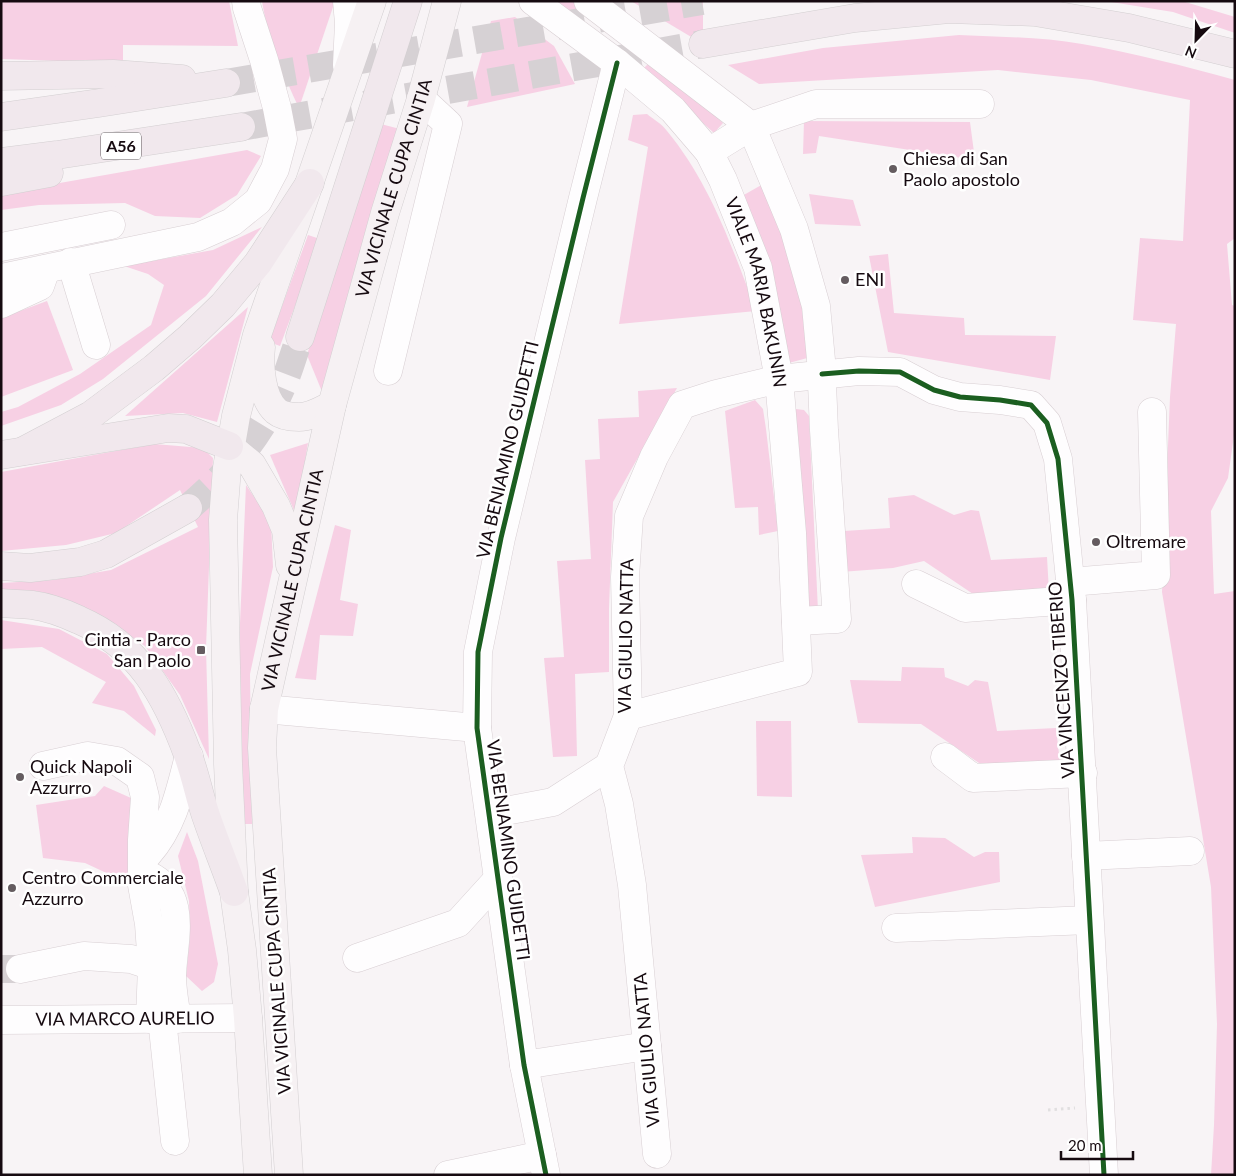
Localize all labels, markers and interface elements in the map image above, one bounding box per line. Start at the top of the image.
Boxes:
north arrow [1171,15,1221,65]
text: N [1182,42,1199,62]
street label: VIA VICINALE CUPA CINTIA [350,75,436,300]
road number: A56 [101,132,141,160]
place label: Chiesa di San Paolo apostolo [903,147,1020,190]
marker: Chiesa di San Paolo apostolo [887,163,899,175]
street label: VIALE MARIA BAKUNIN [721,194,792,388]
place label: ENI [855,268,884,290]
marker: ENI [839,274,851,286]
street label: VIA BENIAMINO GUIDETTI [471,339,543,561]
street label: VIA VICINALE CUPA CINTIA [256,466,328,693]
place label: Oltremare [1106,530,1186,552]
marker: Oltremare [1090,536,1102,548]
street label: VIA GIULIO NATTA [613,557,637,714]
street label: VIA VINCENZO TIBERIO [1043,581,1079,779]
place label: Cintia - Parco San Paolo [85,628,191,671]
marker: Cintia - Parco San Paolo [195,644,207,656]
street label: VIA BENIAMINO GUIDETTI [483,738,535,962]
place label: Quick Napoli Azzurro [30,755,132,798]
marker: Quick Napoli Azzurro [14,771,26,783]
place label: Centro Commerciale Azzurro [22,866,184,909]
street label: VIA VICINALE CUPA CINTIA [257,866,295,1095]
marker: Centro Commerciale Azzurro [6,882,18,894]
street label: VIA GIULIO NATTA [628,971,664,1128]
street label: VIA MARCO AURELIO [35,1006,215,1030]
scale bar [1061,1128,1134,1160]
text: 20 m [1068,1136,1102,1154]

